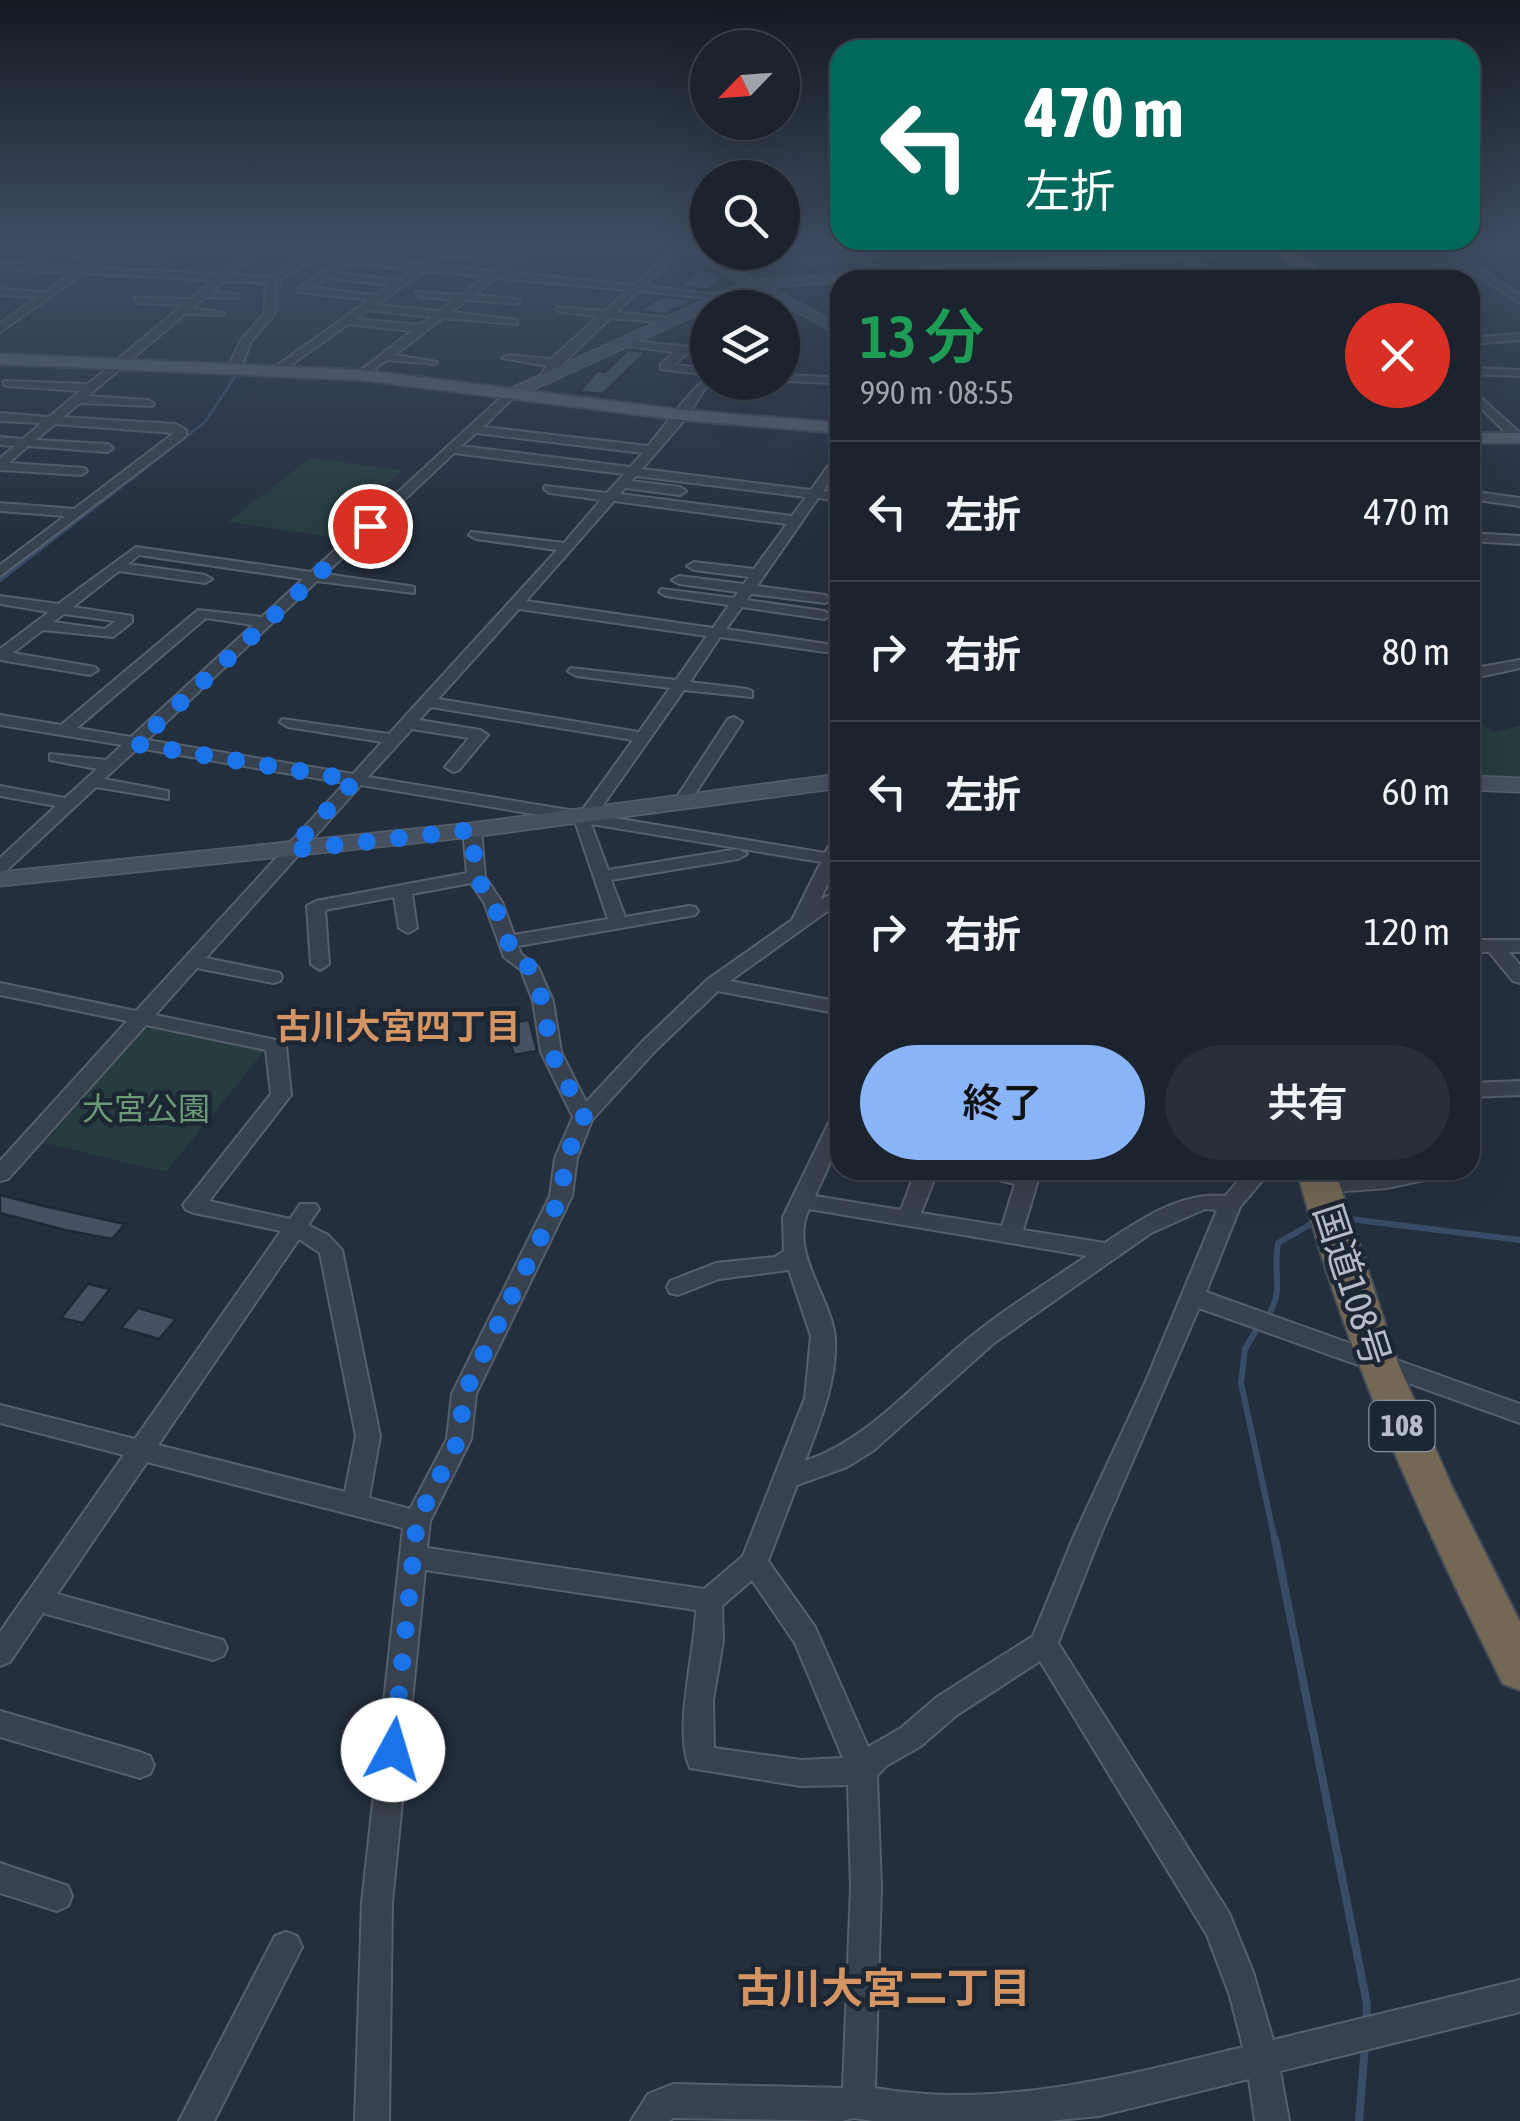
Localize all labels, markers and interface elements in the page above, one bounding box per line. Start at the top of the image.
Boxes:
north arrow [690,30,800,140]
map controls [690,30,800,400]
text: 470 m [1025,72,1184,152]
icon: left [860,80,990,210]
button: search [690,160,800,270]
text: 左折 [1025,165,1115,217]
button: layers [690,290,800,400]
text: 13 分 [860,302,985,371]
button: close [1345,303,1450,408]
text: 990 m · 08:55 [860,374,1014,411]
pin [328,484,413,569]
icon: left [860,484,915,539]
text: 470 m [1364,490,1450,533]
text: 左折 [945,493,1021,536]
icon: arrive [343,499,398,554]
icon: right [860,624,915,679]
text: 80 m [1382,630,1450,673]
text: 右折 [945,633,1021,676]
icon: left [860,764,915,819]
text: 60 m [1382,770,1450,813]
text: 左折 [945,773,1021,816]
icon: right [860,904,915,959]
text: 120 m [1364,910,1450,953]
text: 右折 [945,913,1021,956]
district label: 古川大宮四丁目 [275,1006,521,1046]
button: 終了 [860,1045,1145,1160]
button: 共有 [1165,1045,1450,1160]
park label: 大宮公園 [82,1090,210,1127]
street label: 国道108号 [1306,1199,1399,1371]
road number: 108 [1370,1401,1434,1451]
position arrow [341,1698,445,1802]
district label: 古川大宮二丁目 [737,1964,1031,2012]

